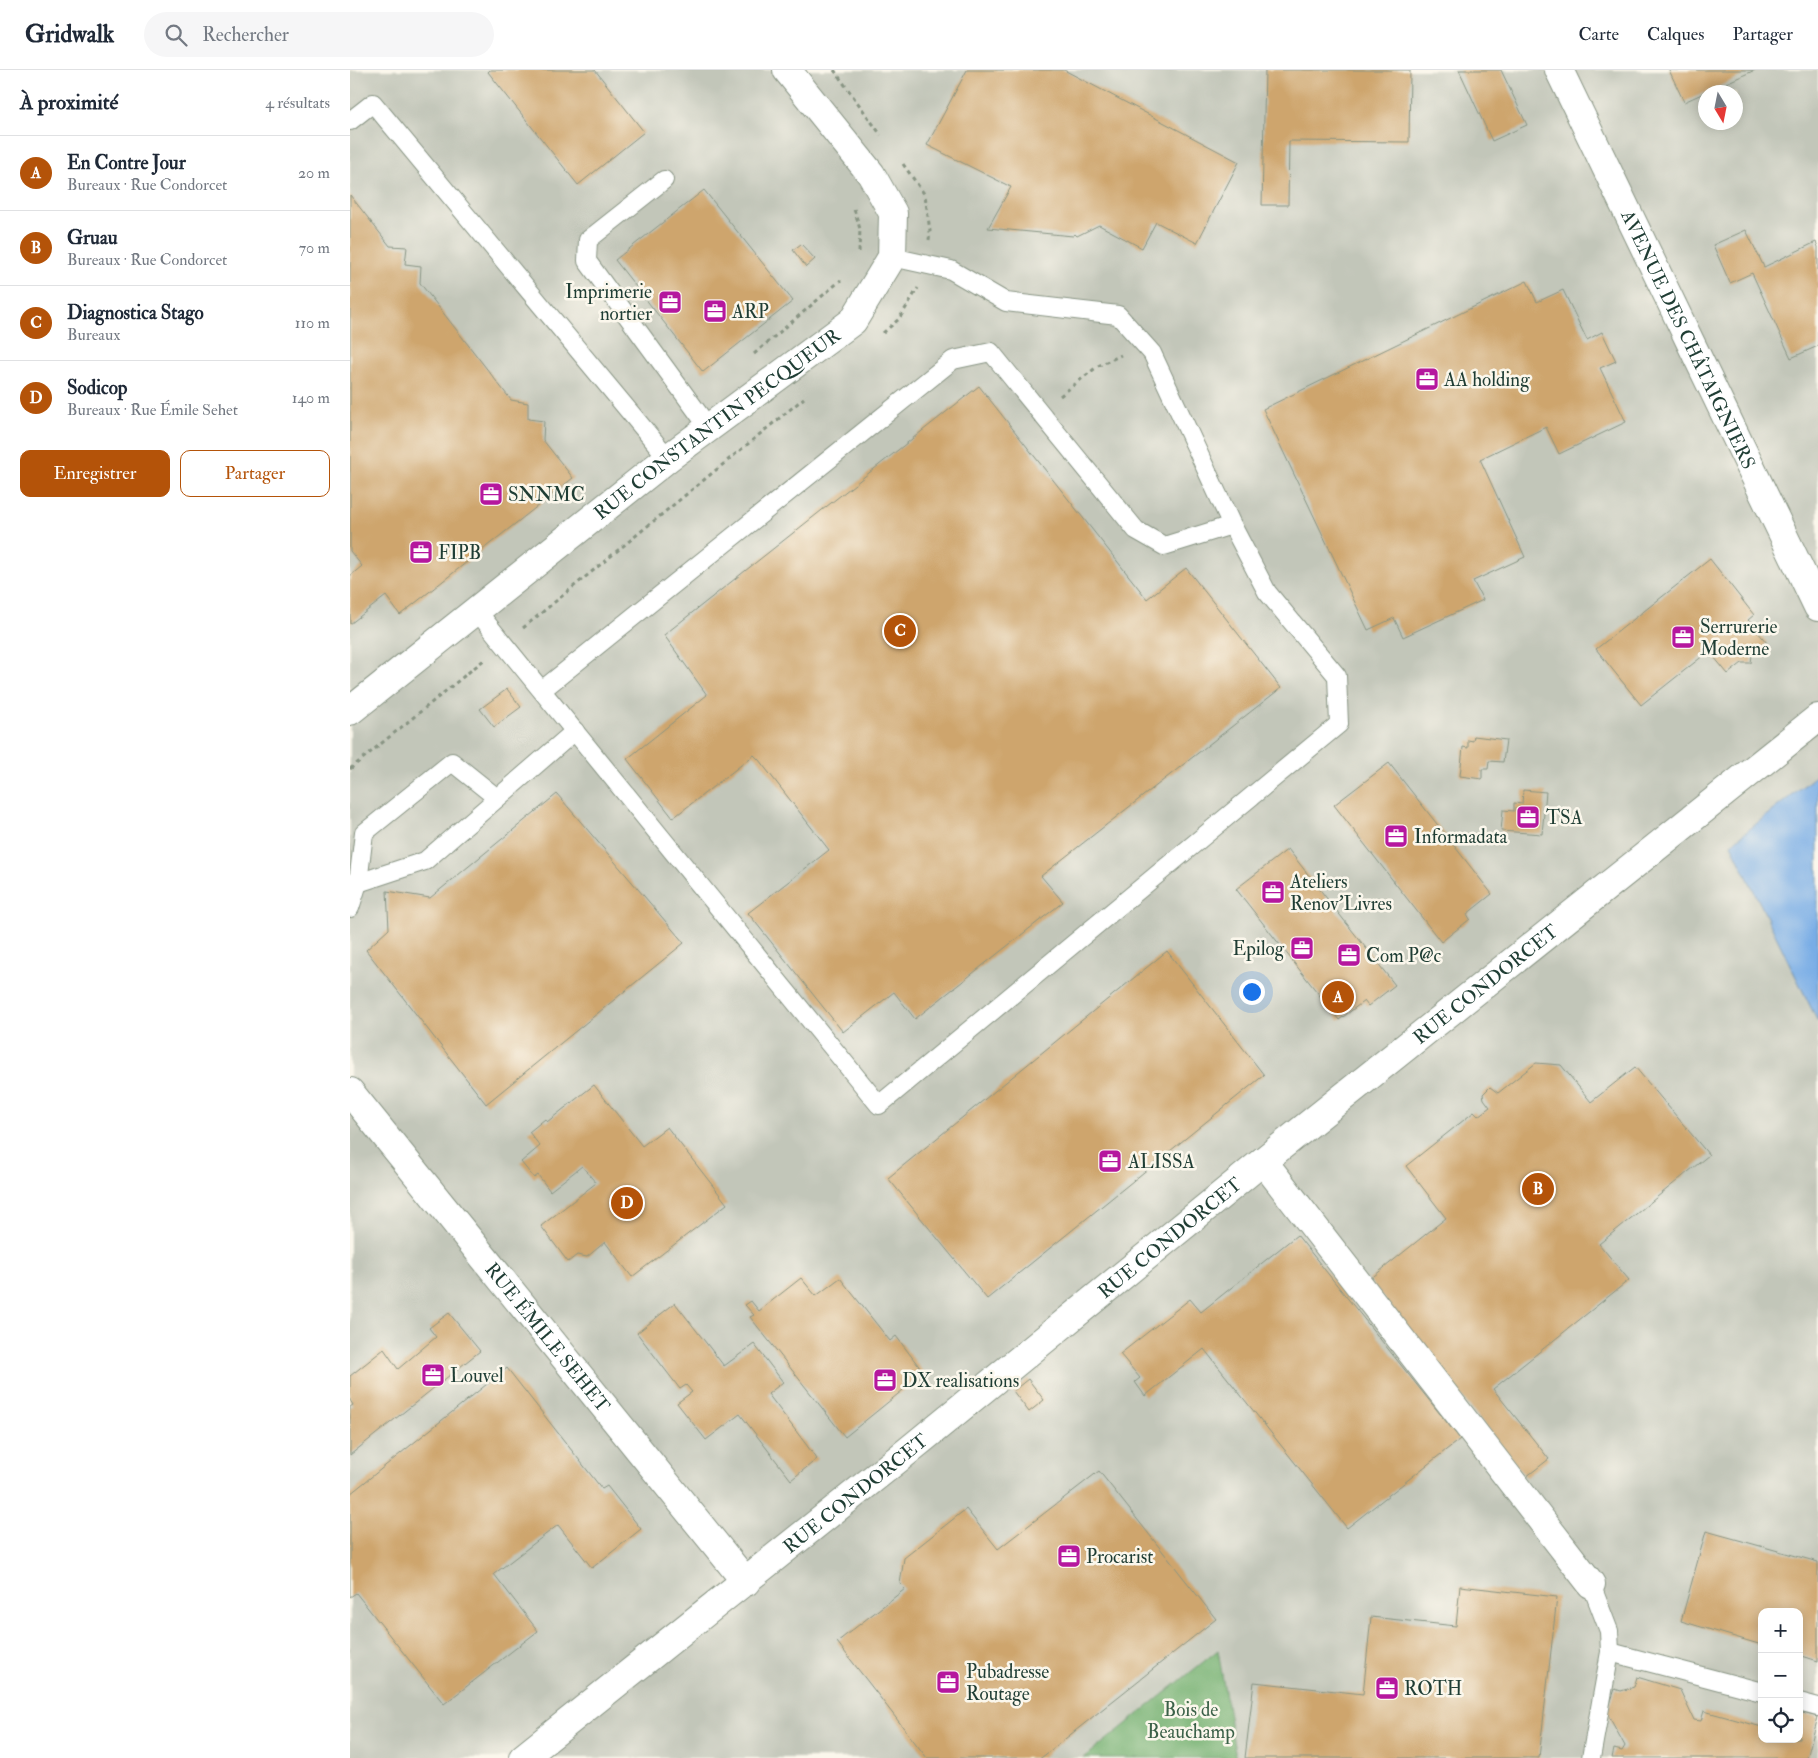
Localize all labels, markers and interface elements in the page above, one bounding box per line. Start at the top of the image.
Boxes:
search box [144,12,494,57]
text: Gridwalk [25,19,114,50]
icon: search [162,21,190,49]
text: Rechercher [202,23,289,47]
text: Carte [1578,23,1619,46]
text: Calques [1647,23,1704,46]
text: Partager [1732,23,1793,46]
north arrow [1698,85,1743,130]
text: À proximité [20,89,118,116]
text: 4 résultats [265,93,330,113]
text: En Contre Jour [67,151,186,175]
text: A [31,163,41,183]
text: 20 m [298,163,330,183]
text: Bureaux · Rue Condorcet [67,175,227,195]
street label: AVENUE DES CHÂTAIGNIERS [1615,205,1761,473]
text: Gruau [67,226,118,250]
text: B [31,238,41,258]
text: 70 m [299,238,330,258]
text: Bureaux · Rue Condorcet [67,250,227,270]
place label: Imprimerie nortier [565,280,652,326]
office icon: Imprimerie nortier [657,289,683,315]
office icon: ARP [702,298,728,324]
place label: ARP [731,300,769,324]
text: Diagnostica Stago [67,301,204,325]
text: C [30,313,42,333]
text: 110 m [295,313,330,333]
street label: RUE CONSTANTIN PECQUEUR [589,323,846,525]
text: Bureaux [67,325,120,345]
office icon: AA holding [1414,366,1440,392]
place label: AA holding [1443,368,1530,392]
text: Sodicop [67,376,127,400]
text: D [29,388,43,408]
text: 140 m [292,388,330,408]
text: Bureaux · Rue Émile Sehet [67,400,238,420]
button: Enregistrer [20,450,170,497]
button: Partager [180,450,330,497]
office icon: SNNMC [478,481,504,507]
place label: SNNMC [508,483,585,507]
office icon: FIPB [408,539,434,565]
place label: FIPB [438,541,481,565]
pin: C [884,612,916,650]
place label: Serrurerie Moderne [1700,615,1778,661]
office icon: Serrurerie Moderne [1670,624,1696,650]
office icon: TSA [1515,804,1541,830]
place label: TSA [1546,806,1583,830]
office icon: Informadata [1383,823,1409,849]
place label: Informadata [1414,825,1508,849]
place label: Ateliers Renov'Livres [1289,870,1392,916]
office icon: Ateliers Renov'Livres [1260,879,1286,905]
street label: RUE CONDORCET [1408,919,1563,1050]
office icon: Epilog [1289,935,1315,961]
place label: Epilog [1232,937,1285,962]
office icon: Com P@c [1336,942,1362,968]
place label: Com P@c [1366,944,1441,968]
pin: A [1322,978,1354,1016]
your location [1239,979,1265,1005]
office icon: ALISSA [1097,1148,1123,1174]
place label: ALISSA [1127,1150,1195,1174]
pin: B [1522,1170,1554,1208]
street label: RUE CONDORCET [1093,1172,1247,1304]
pin: D [611,1184,643,1222]
street label: RUE ÉMILE SEHET [480,1258,615,1417]
office icon: Louvel [420,1362,446,1388]
place label: Louvel [450,1364,504,1388]
office icon: DX realisations [872,1367,898,1393]
place label: DX realisations [902,1369,1019,1393]
street label: RUE CONDORCET [779,1429,933,1559]
office icon: Procarist [1056,1543,1082,1569]
place label: Procarist [1086,1545,1153,1569]
map controls [1758,1608,1803,1743]
button: + [1758,1608,1803,1653]
button: − [1758,1653,1803,1698]
place label: Pubadresse Routage [966,1660,1049,1706]
office icon: Pubadresse Routage [935,1669,961,1695]
office icon: ROTH [1374,1675,1400,1701]
place label: ROTH [1404,1677,1462,1701]
park label: Bois de Beauchamp [1147,1698,1235,1745]
button: locate [1758,1698,1803,1743]

